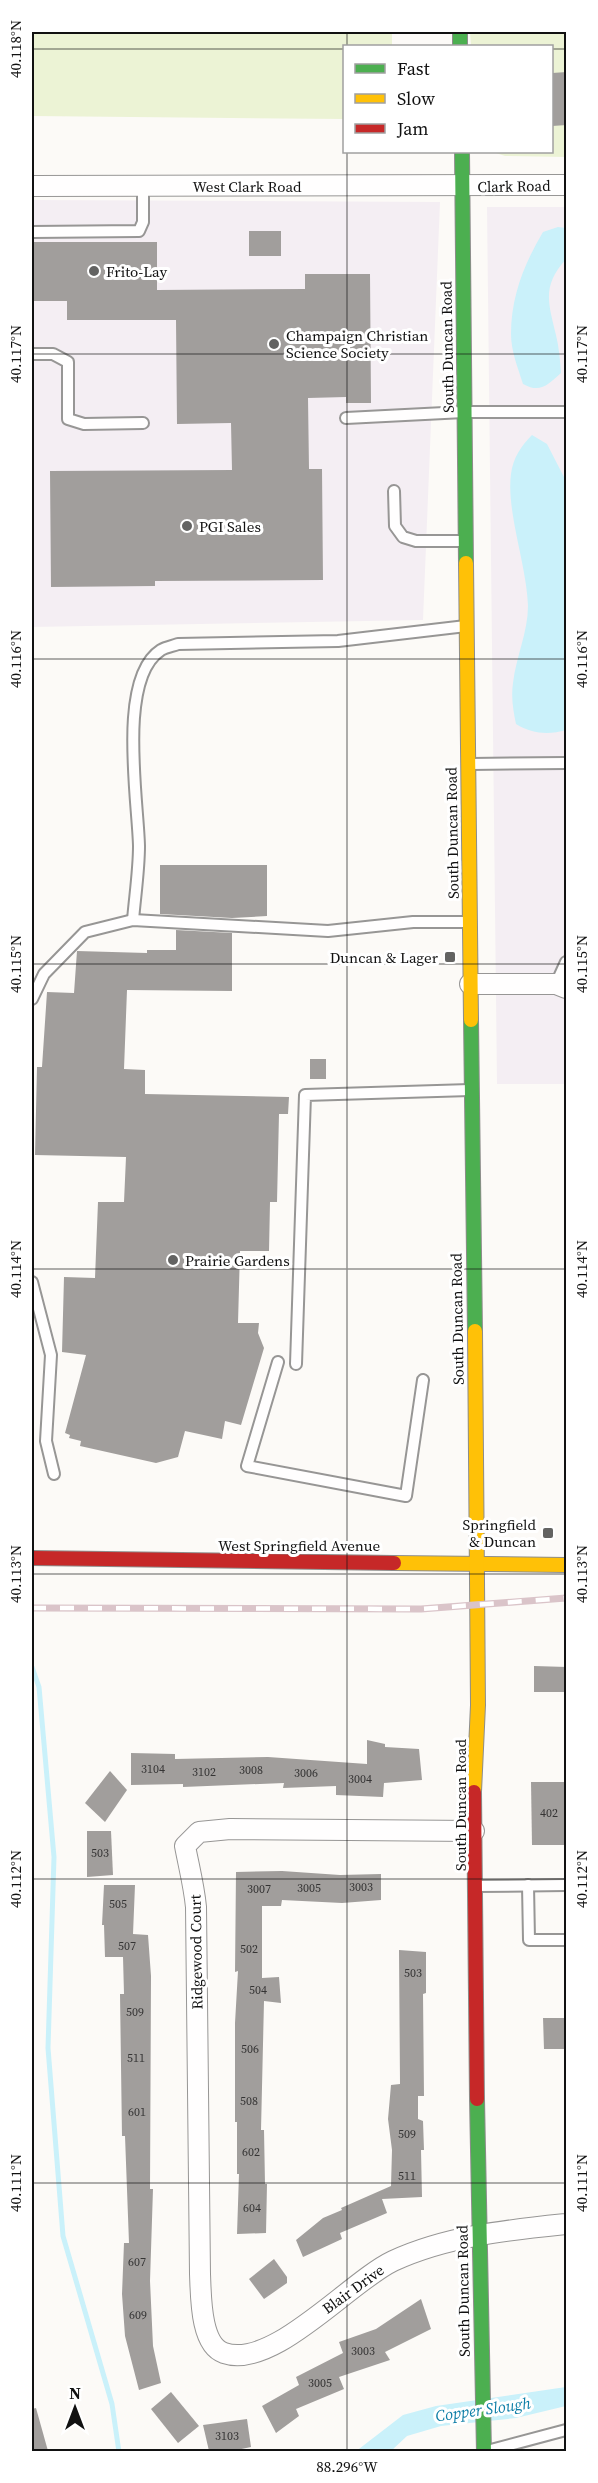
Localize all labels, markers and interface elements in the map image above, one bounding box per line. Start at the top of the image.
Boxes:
text: 40.118°N [5,20,26,78]
legend [343,45,553,153]
text: Fast [397,56,430,81]
text: Slow [397,86,435,111]
text: Jam [396,116,429,141]
street label: Clark Road [477,175,551,197]
street label: West Clark Road [192,176,302,197]
place label: Frito-Lay [106,261,168,282]
marker: Frito-Lay [87,264,101,278]
street label: South Duncan Road [435,280,459,413]
text: 40.117°N [5,325,26,383]
place label: Champaign Christian Science Society [286,325,428,363]
text: 40.117°N [571,325,592,383]
marker: Champaign Christian Science Society [267,337,281,351]
place label: PGI Sales [199,516,261,537]
marker: PGI Sales [180,519,194,533]
text: 40.116°N [5,630,26,688]
text: 40.116°N [571,630,592,688]
street label: South Duncan Road [440,766,464,899]
text: 40.115°N [5,935,26,993]
text: 40.115°N [571,935,592,993]
place label: Duncan & Lager [330,947,439,968]
marker: Duncan & Lager [443,950,457,964]
text: 40.114°N [5,1240,26,1298]
text: 40.114°N [571,1240,592,1298]
place label: Prairie Gardens [185,1250,290,1271]
street label: South Duncan Road [445,1252,469,1385]
marker: Prairie Gardens [166,1253,180,1267]
place label: Springfield & Duncan [462,1514,536,1552]
marker: Springfield & Duncan [541,1526,555,1540]
street label: West Springfield Avenue [218,1535,380,1556]
text: 40.113°N [5,1545,26,1603]
text: 40.113°N [571,1545,592,1603]
street label: South Duncan Road [450,1739,471,1871]
house number: 3104 [141,1761,165,1777]
house number: 3008 [239,1762,263,1778]
house number: 3102 [192,1764,216,1780]
house number: 3006 [294,1765,318,1781]
house number: 3004 [348,1771,372,1787]
house number: 402 [540,1805,558,1821]
house number: 503 [91,1845,109,1861]
text: 40.112°N [5,1850,26,1908]
text: 40.112°N [571,1850,592,1908]
house number: 3003 [349,1879,373,1895]
house number: 3005 [297,1880,321,1896]
house number: 3007 [247,1881,271,1897]
street label: Ridgewood Court [184,1894,208,2010]
house number: 505 [109,1896,127,1912]
house number: 507 [118,1938,136,1954]
house number: 502 [240,1941,258,1957]
house number: 503 [404,1965,422,1981]
house number: 504 [249,1982,267,1998]
house number: 509 [126,2004,144,2020]
house number: 506 [241,2041,259,2057]
house number: 511 [127,2050,145,2066]
house number: 508 [240,2093,258,2109]
house number: 601 [128,2104,146,2120]
house number: 509 [398,2126,416,2142]
house number: 602 [242,2144,260,2160]
text: 40.111°N [5,2154,26,2212]
text: 40.111°N [571,2154,592,2212]
house number: 511 [398,2168,416,2184]
house number: 604 [243,2200,261,2216]
street label: South Duncan Road [451,2224,475,2357]
house number: 607 [128,2254,146,2270]
street label: Blair Drive [318,2259,388,2319]
house number: 609 [129,2307,147,2323]
house number: 3003 [351,2343,375,2359]
house number: 3005 [308,2375,332,2391]
north arrow [45,2378,105,2438]
text: N [69,2382,81,2404]
water label: Copper Slough [434,2391,532,2427]
house number: 3103 [215,2428,239,2444]
text: 88.296°W [316,2456,378,2477]

